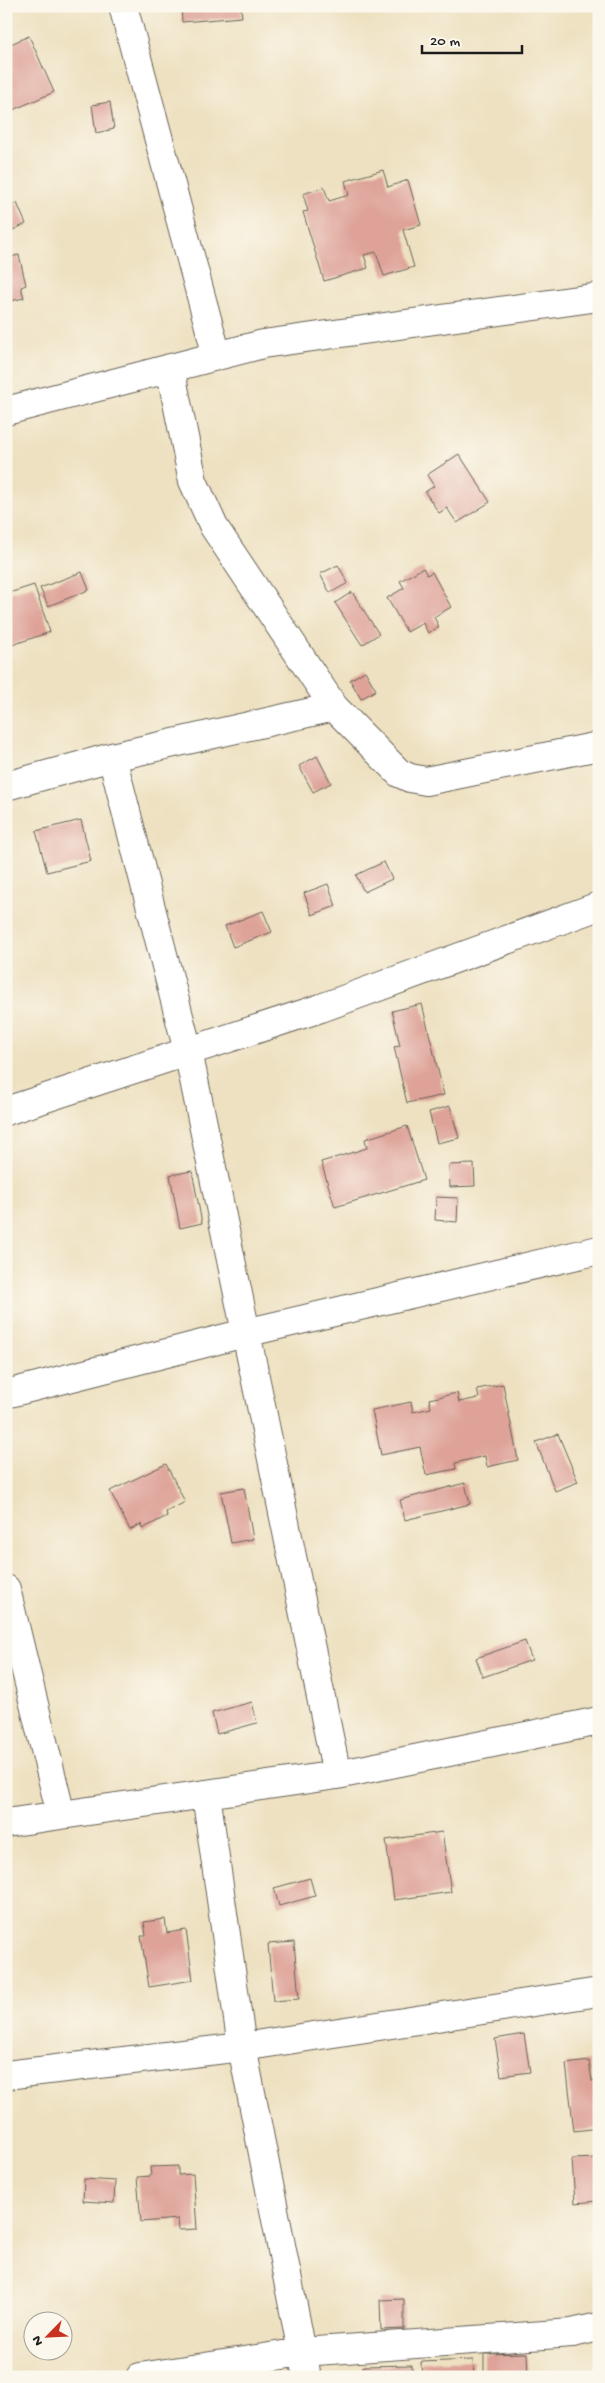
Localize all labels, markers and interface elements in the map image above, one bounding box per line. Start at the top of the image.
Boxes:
scale bar [422,22,522,54]
text: 20 m [430,33,460,51]
north arrow [22,2310,72,2360]
text: N [29,2333,48,2348]

